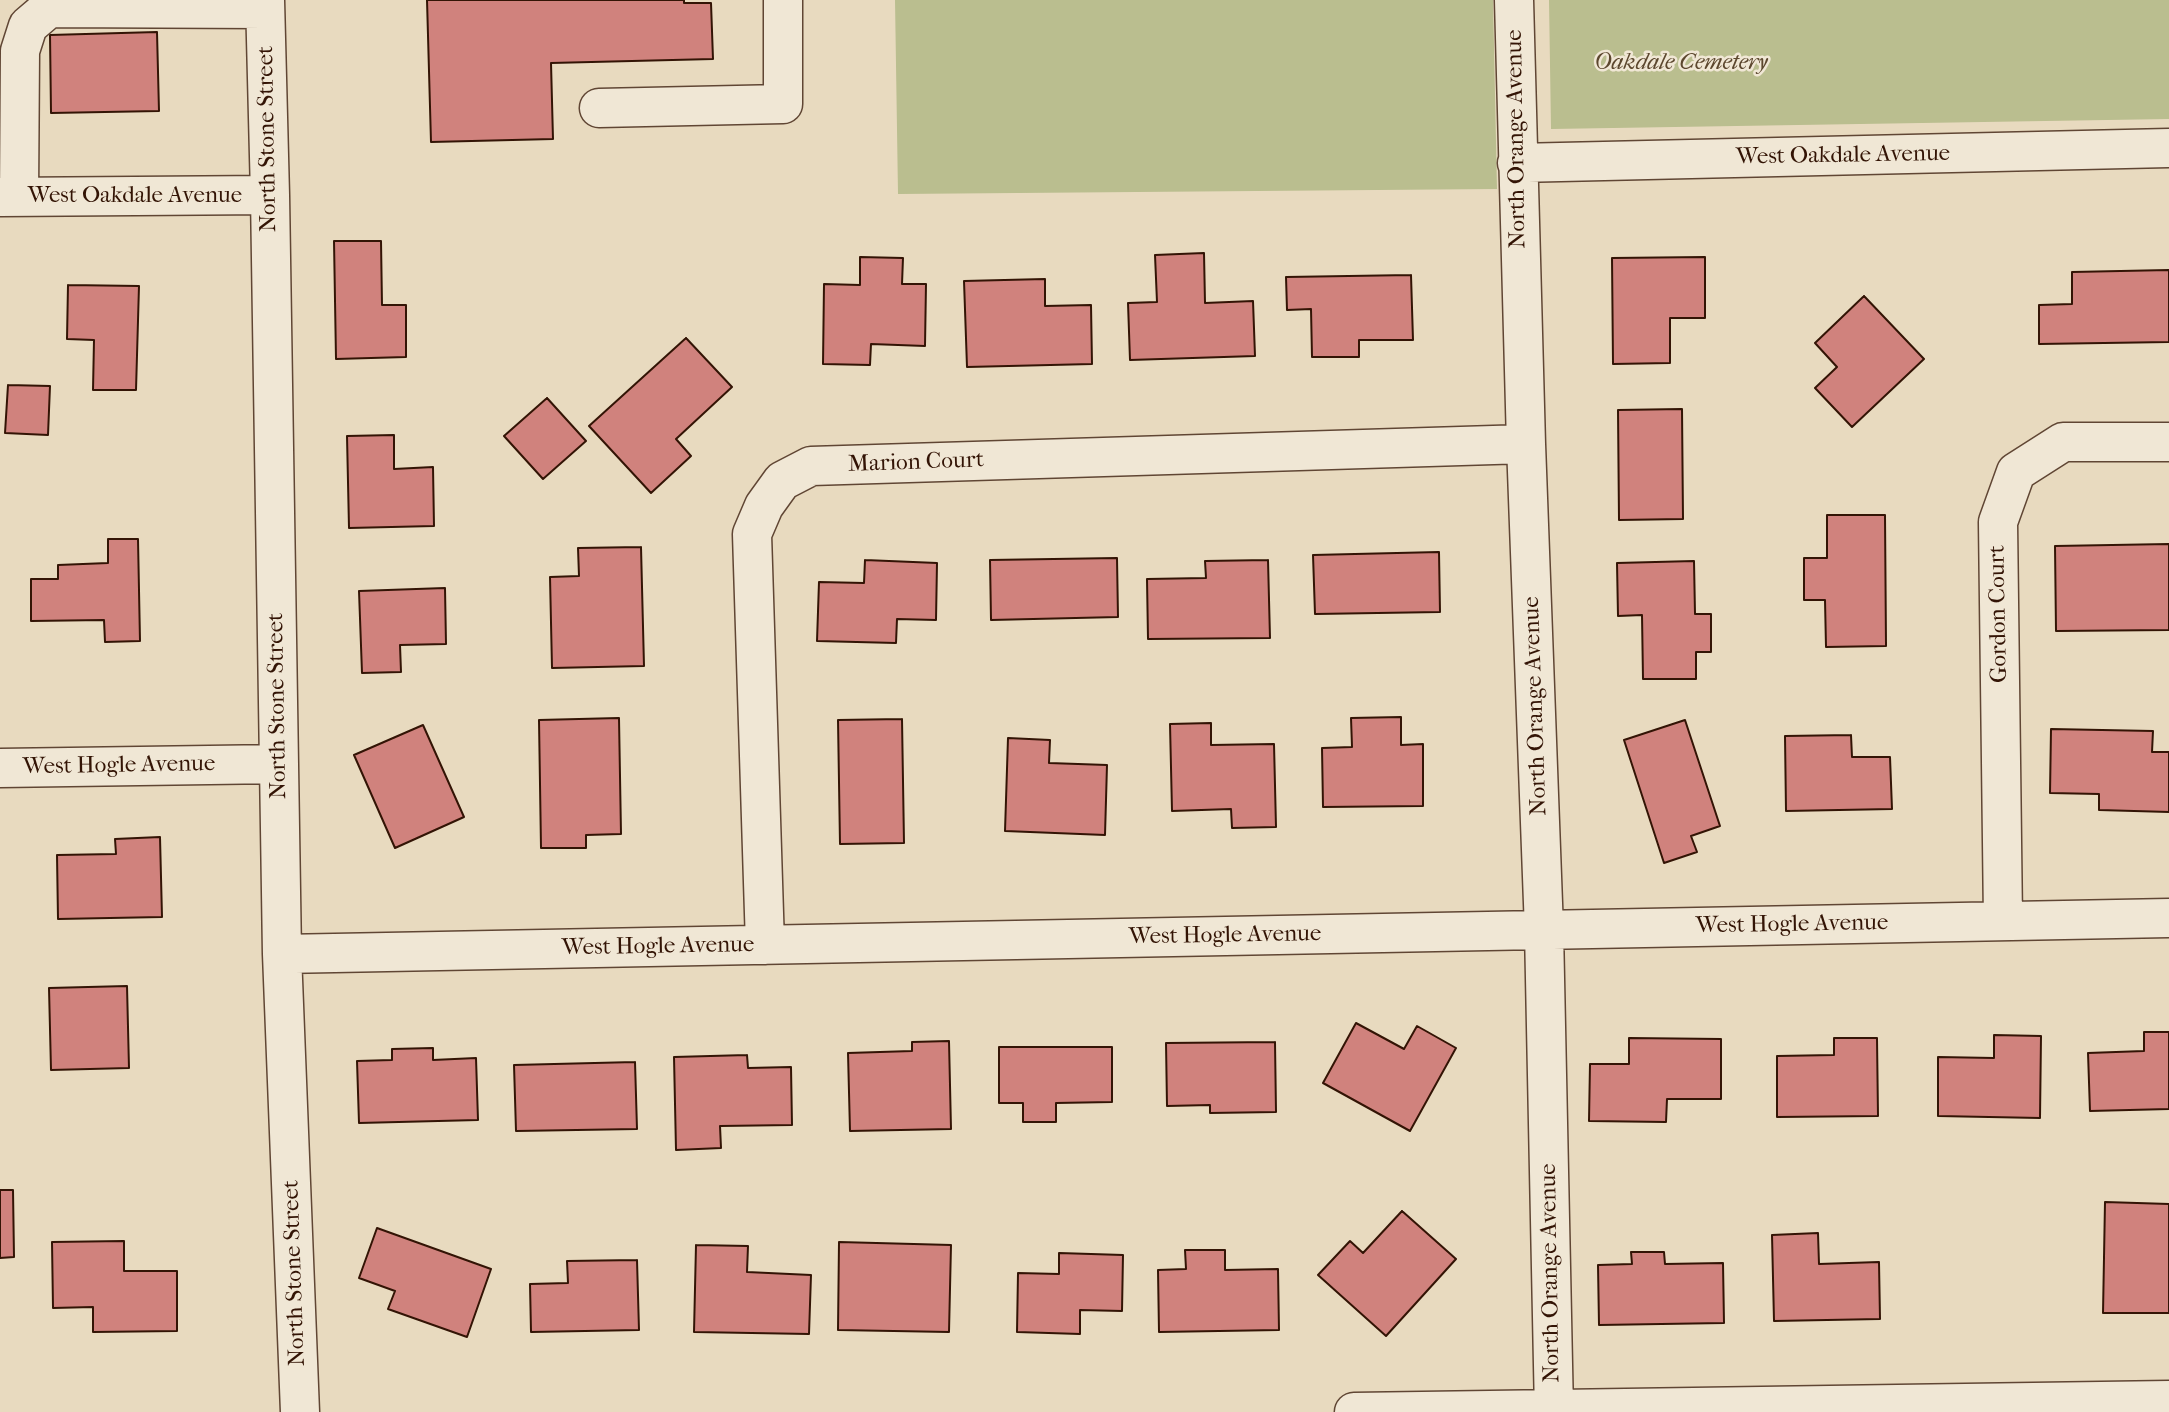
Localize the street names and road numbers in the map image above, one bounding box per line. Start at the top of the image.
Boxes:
street label: North Orange Avenue [1501,29,1533,249]
street label: North Stone Street [253,46,283,232]
street label: West Oakdale Avenue [1736,140,1950,172]
street label: West Oakdale Avenue [28,182,242,210]
street label: Marion Court [848,447,984,479]
street label: Gordon Court [1984,545,2014,683]
street label: North Orange Avenue [1518,596,1554,816]
street label: North Stone Street [263,613,293,799]
street label: West Hogle Avenue [22,751,216,781]
street label: West Hogle Avenue [1695,910,1889,940]
street label: West Hogle Avenue [1128,921,1322,951]
street label: West Hogle Avenue [561,932,755,962]
street label: North Orange Avenue [1535,1163,1567,1383]
street label: North Stone Street [278,1179,312,1367]

